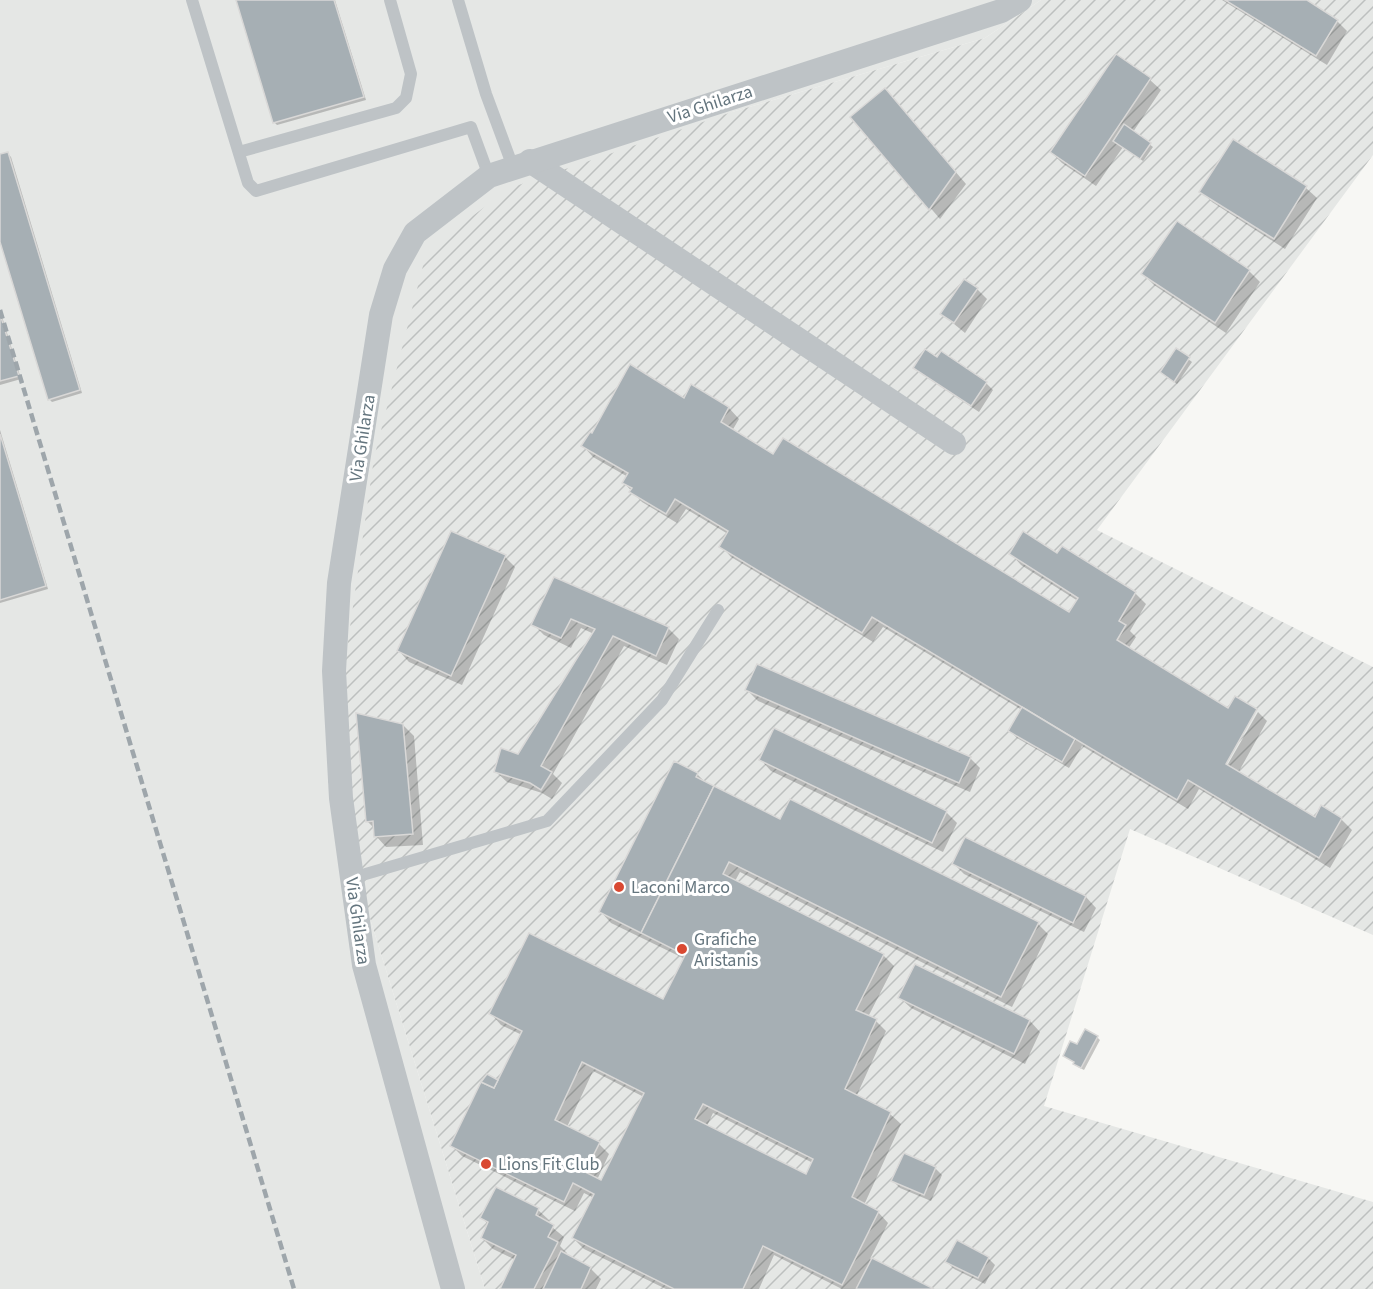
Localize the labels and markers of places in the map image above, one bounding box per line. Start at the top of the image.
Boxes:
place label: Laconi Marco [631,875,730,900]
marker: Laconi Marco [612,880,626,894]
place label: Grafiche Aristanis [694,927,758,973]
marker: Grafiche Aristanis [675,942,689,956]
place label: Lions Fit Club [498,1152,600,1177]
marker: Lions Fit Club [479,1157,493,1171]

